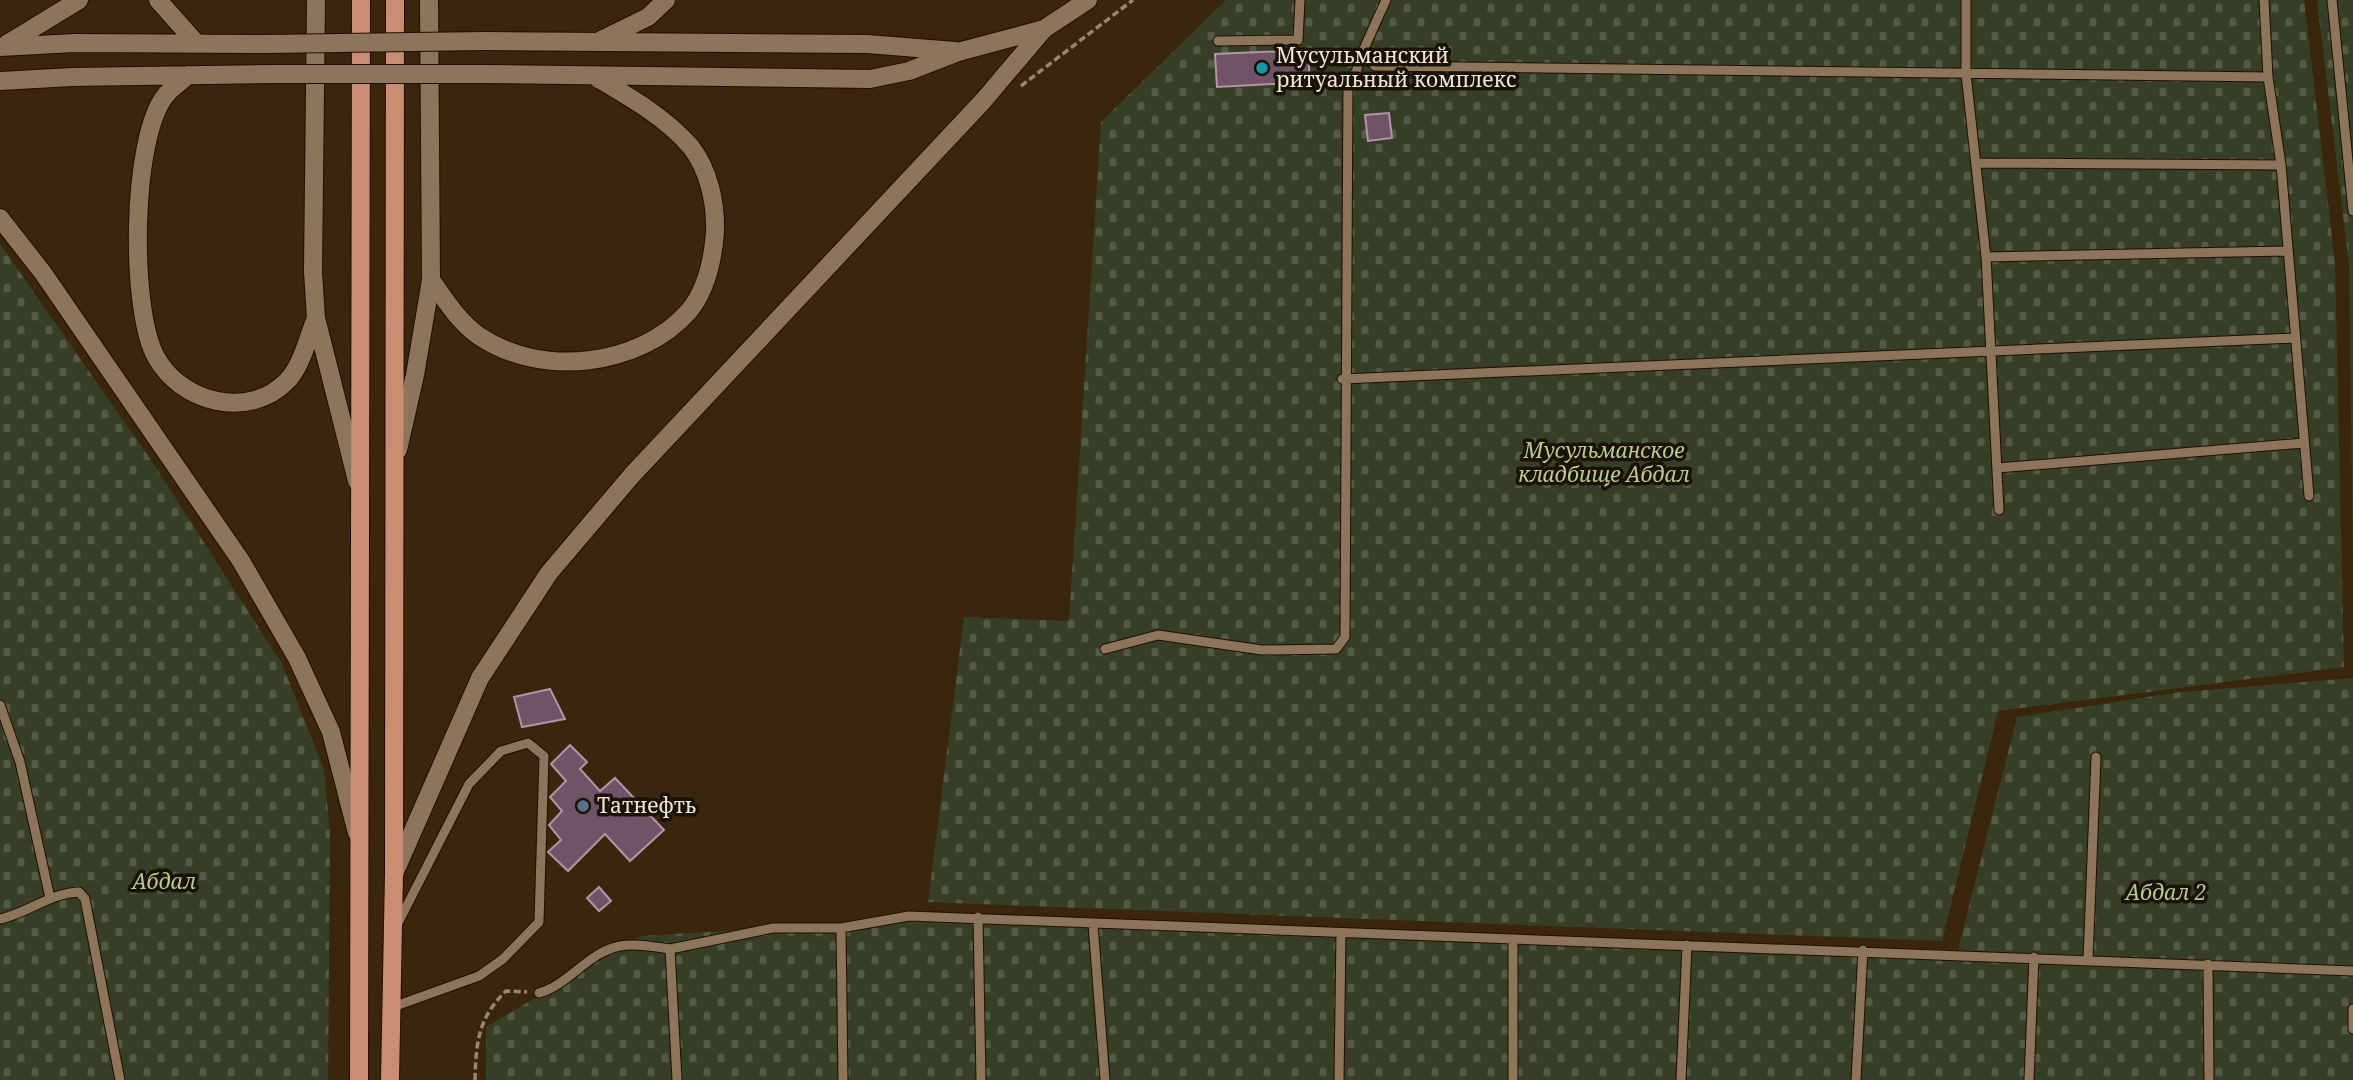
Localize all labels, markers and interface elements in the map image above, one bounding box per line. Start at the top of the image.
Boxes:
place label: Мусульманский ритуальный комплекс [1276,41,1516,93]
marker: Мусульманский ритуальный комплекс [1254,60,1270,76]
park label: Мусульманское кладбище Абдал [1518,436,1690,488]
place label: Татнефть [597,791,696,819]
marker: Татнефть [575,798,591,814]
park label: Абдал [130,867,196,895]
park label: Абдал 2 [2124,878,2206,906]

